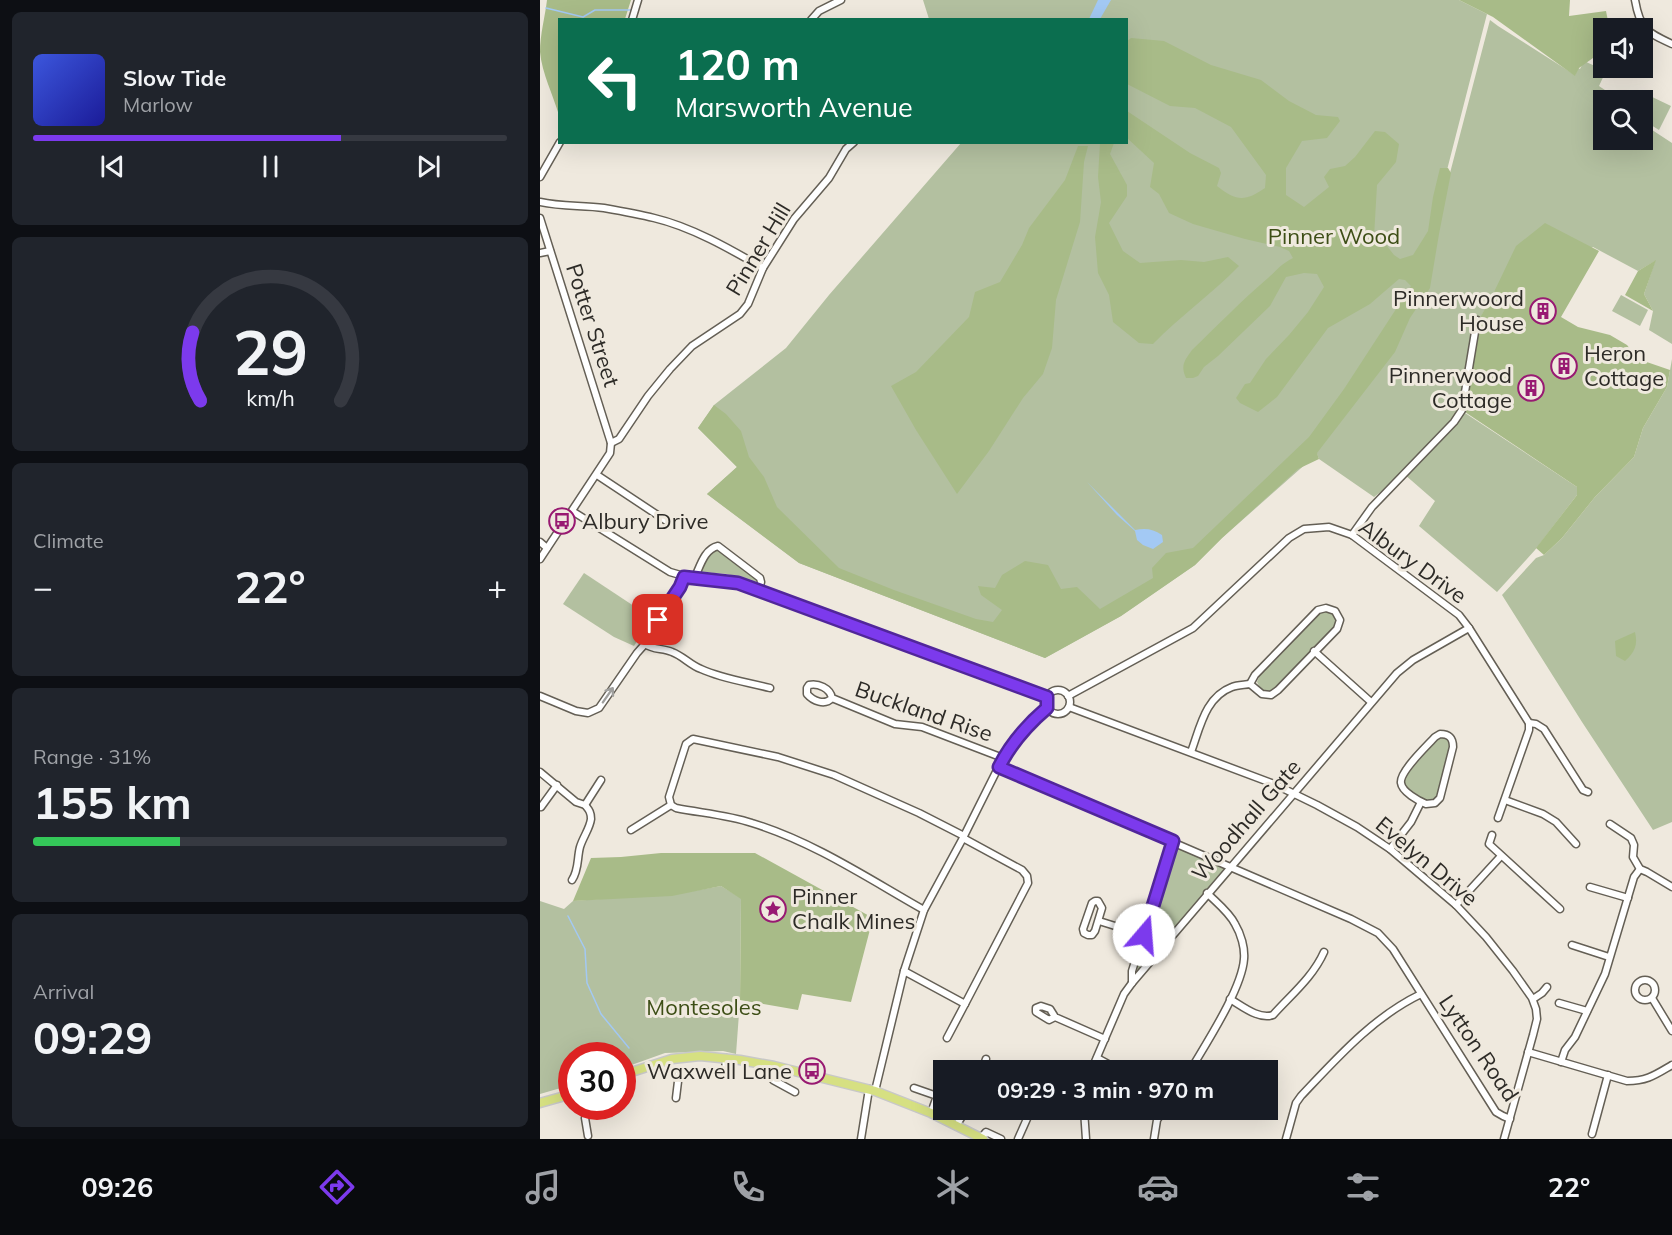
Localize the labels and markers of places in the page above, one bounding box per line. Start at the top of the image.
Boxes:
place label: Pinnerwoord House [1393,284,1524,337]
building icon: Pinnerwoord House [1528,296,1558,326]
place label: Heron Cottage [1584,339,1664,392]
building icon: Heron Cottage [1549,351,1579,381]
place label: Pinnerwood Cottage [1389,361,1512,414]
building icon: Pinnerwood Cottage [1516,373,1546,403]
bus stop icon: Albury Drive [547,506,577,536]
place label: Albury Drive [582,507,709,535]
pin [632,594,683,645]
place label: Pinner Chalk Mines [792,882,915,935]
place icon: Pinner Chalk Mines [758,894,788,924]
bus stop icon: Waxwell Lane [797,1056,827,1086]
place label: Waxwell Lane [647,1057,792,1085]

